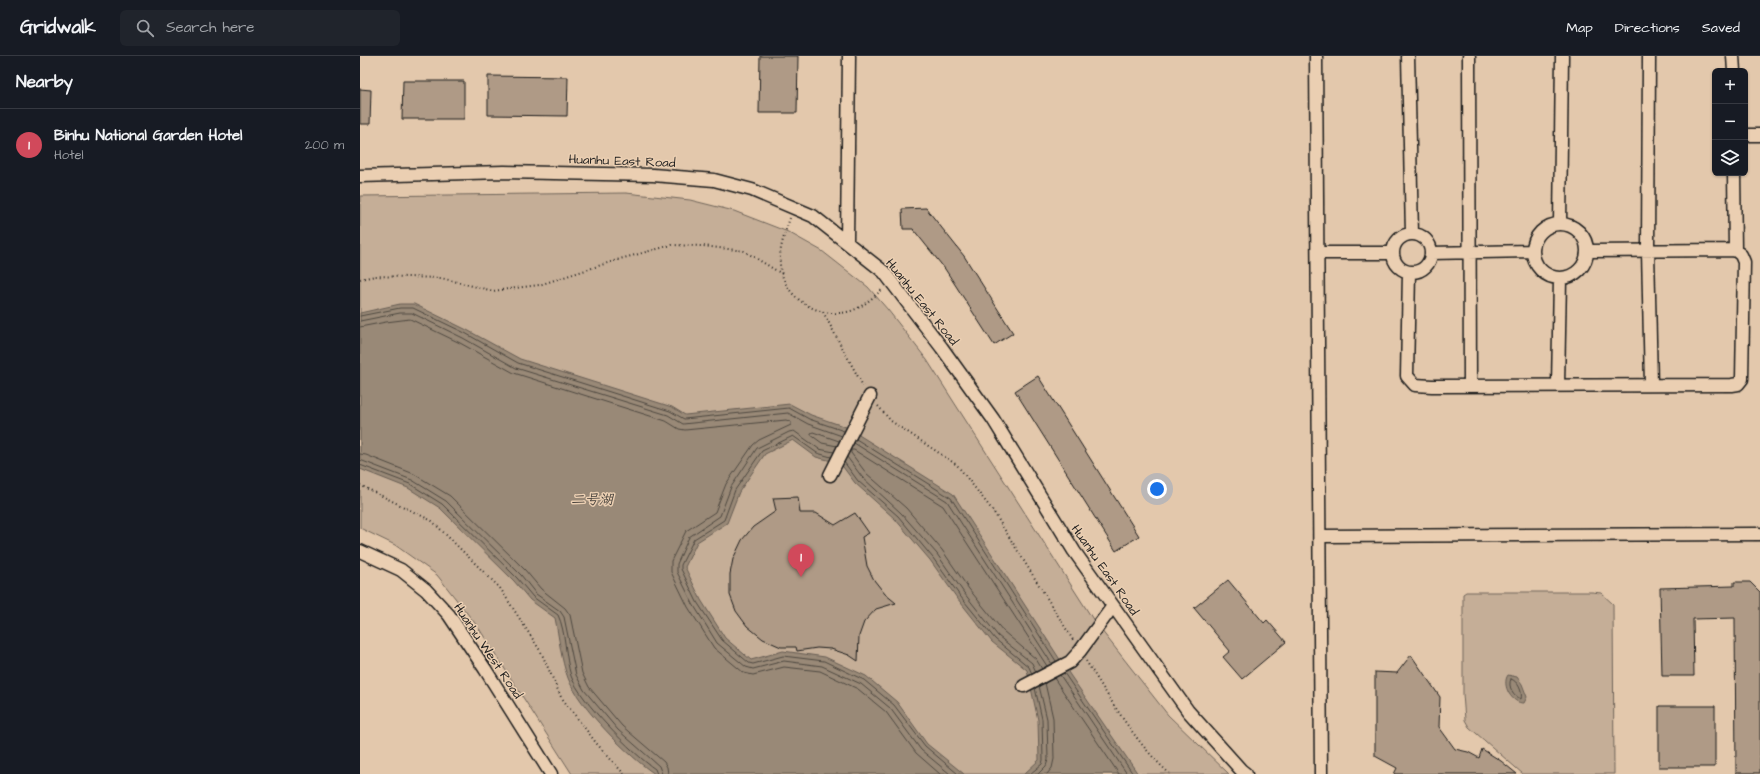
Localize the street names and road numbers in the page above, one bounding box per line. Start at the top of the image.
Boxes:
street label: Huanhu East Road [568,150,676,172]
street label: Huanhu East Road [881,255,963,349]
street label: Huanhu East Road [1067,521,1143,619]
street label: Huanhu West Road [449,600,527,703]

